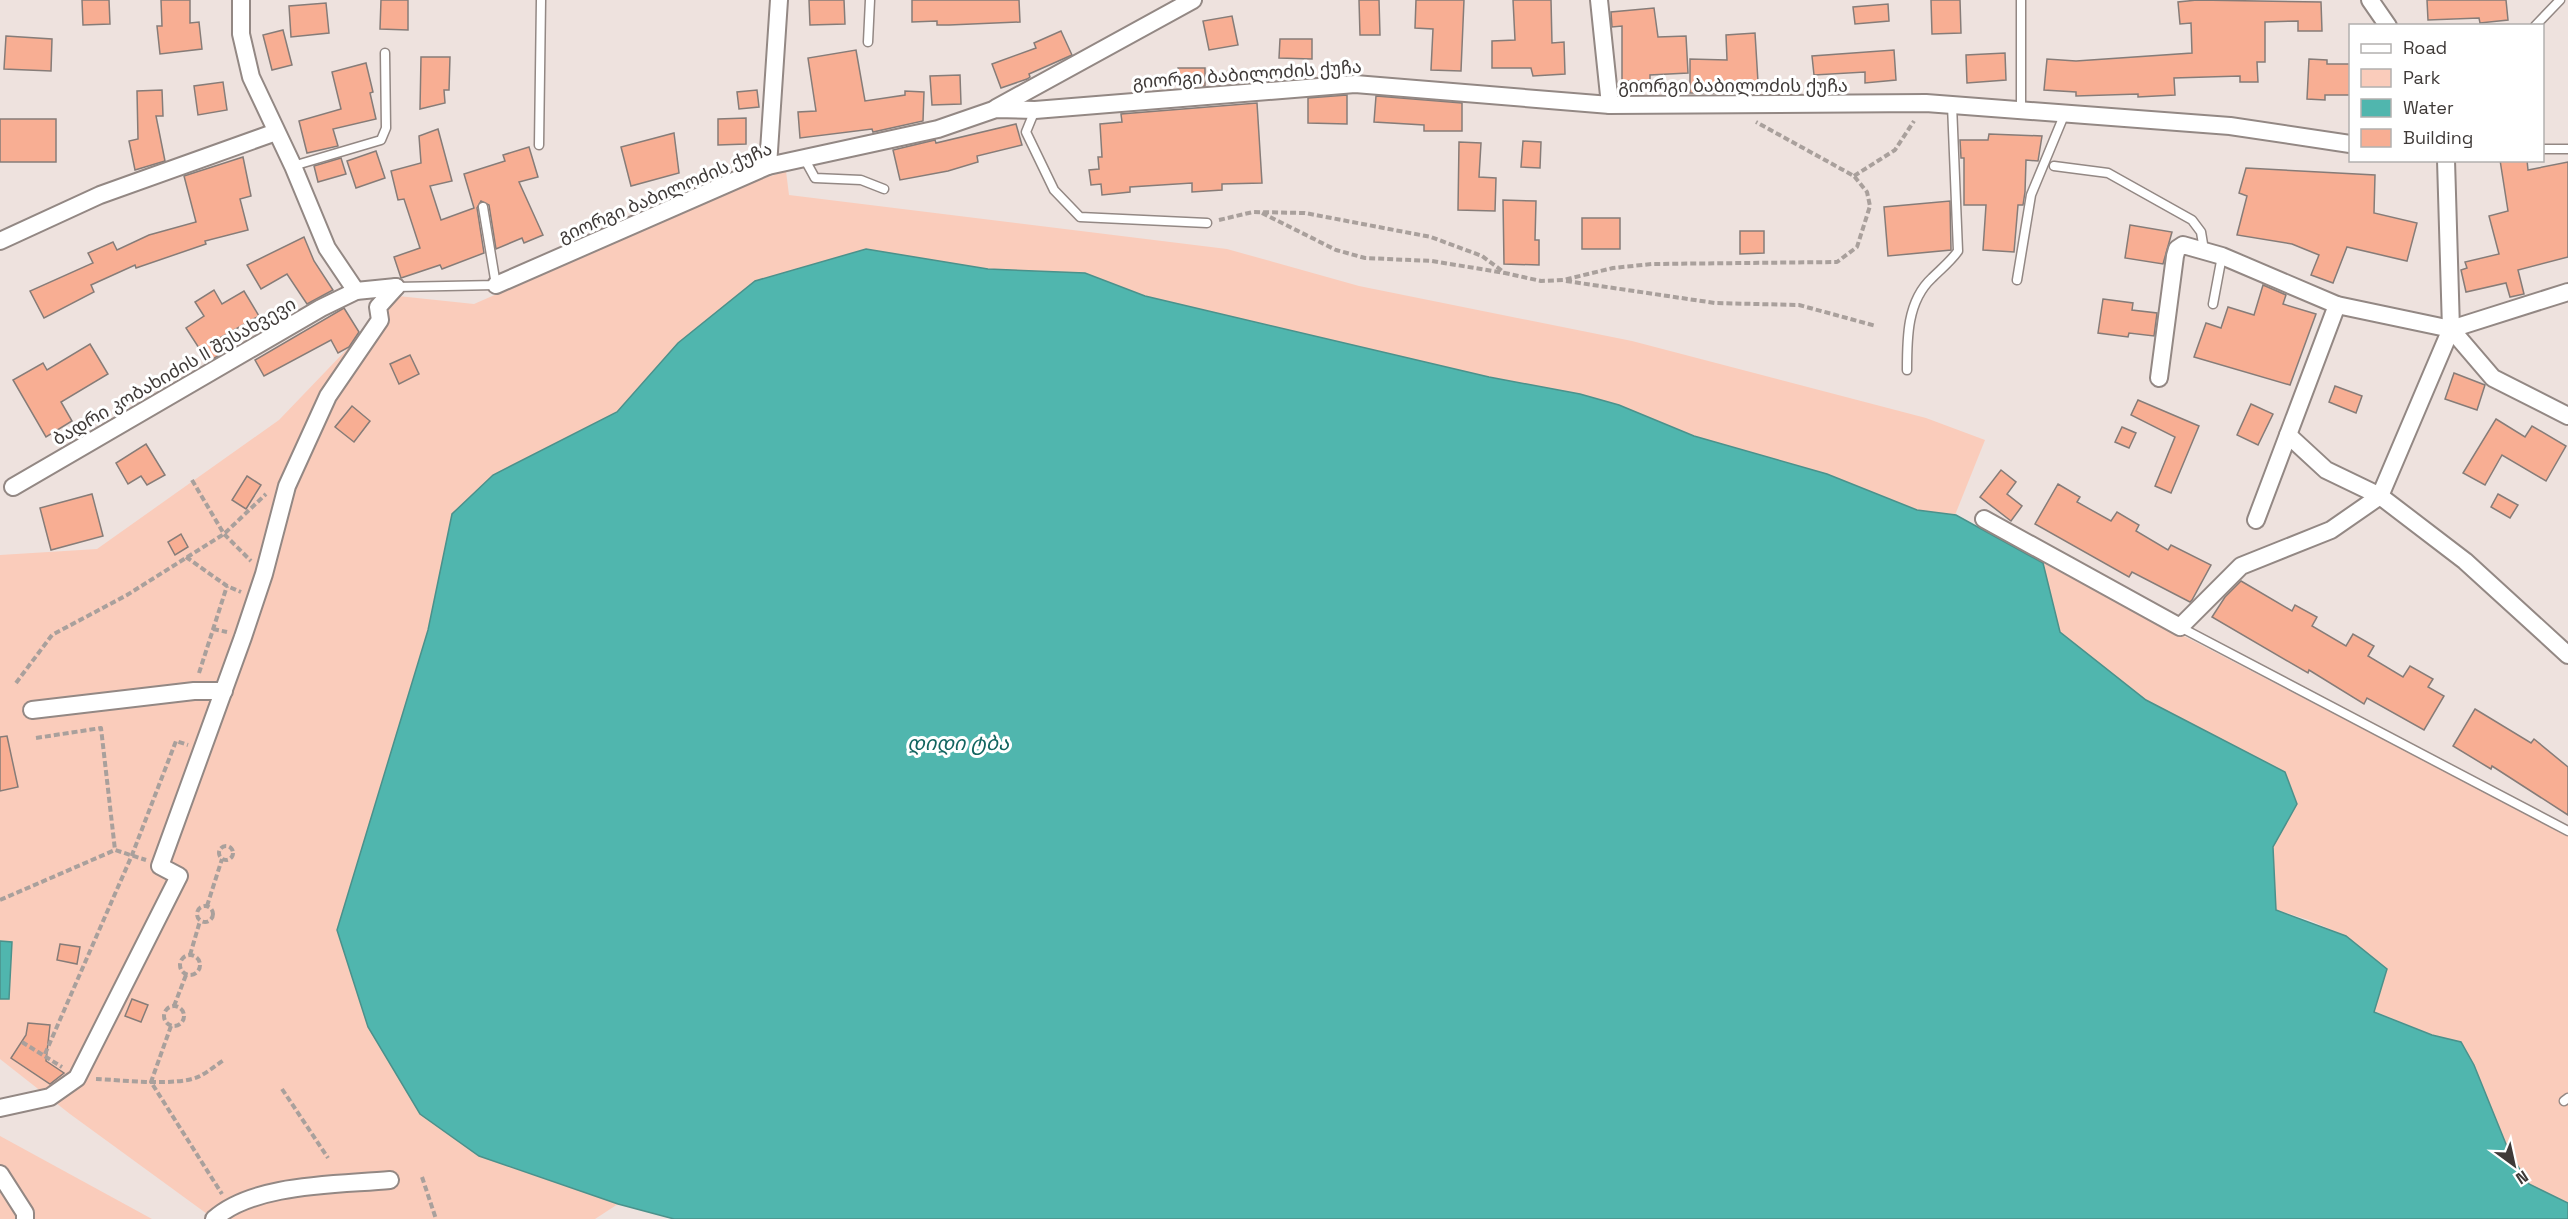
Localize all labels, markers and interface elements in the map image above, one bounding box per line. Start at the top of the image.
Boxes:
legend [2349,24,2544,162]
text: Road [2403,36,2447,59]
street label: გიორგი ბაბილოძის ქუჩა [1132,55,1362,93]
text: Park [2403,66,2441,89]
street label: გიორგი ბაბილოძის ქუჩა [1618,74,1848,97]
text: Water [2403,96,2454,119]
text: Building [2403,126,2473,149]
street label: გიორგი ბაბილოძის ქუჩა [555,137,775,247]
street label: ბადრი კობახიძის II შესახვევი [48,292,300,450]
water label: დიდი ტბა [907,730,1010,756]
north arrow [2484,1135,2544,1195]
text: N [2512,1165,2532,1189]

